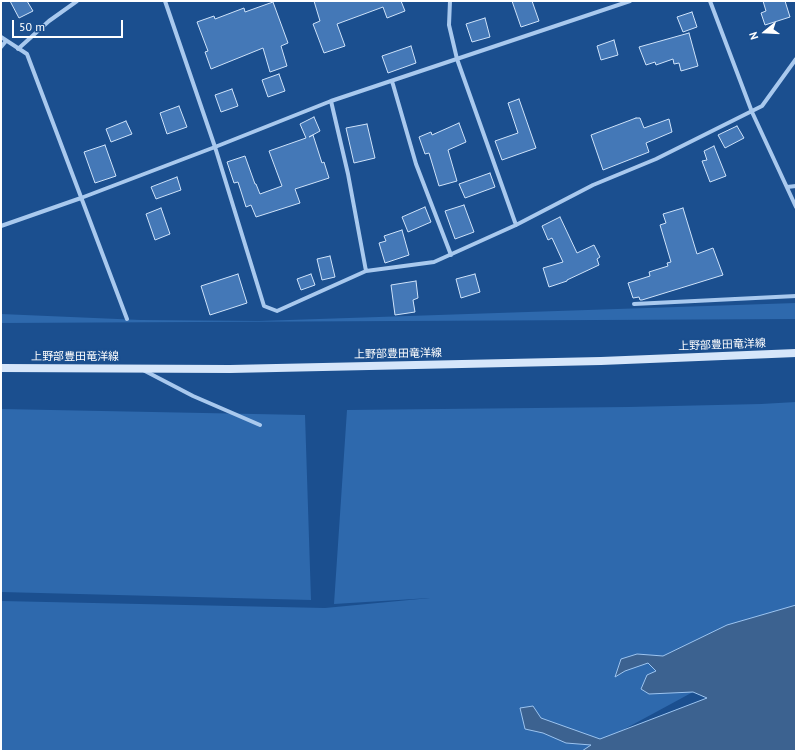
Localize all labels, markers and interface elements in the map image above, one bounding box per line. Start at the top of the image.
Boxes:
scale bar [14,12,125,38]
north arrow [745,12,785,52]
text: 50 m [19,19,45,34]
text: N [746,30,761,41]
street label: 上野部豊田竜洋線 [678,337,766,353]
street label: 上野部豊田竜洋線 [354,347,442,361]
street label: 上野部豊田竜洋線 [31,350,119,364]

